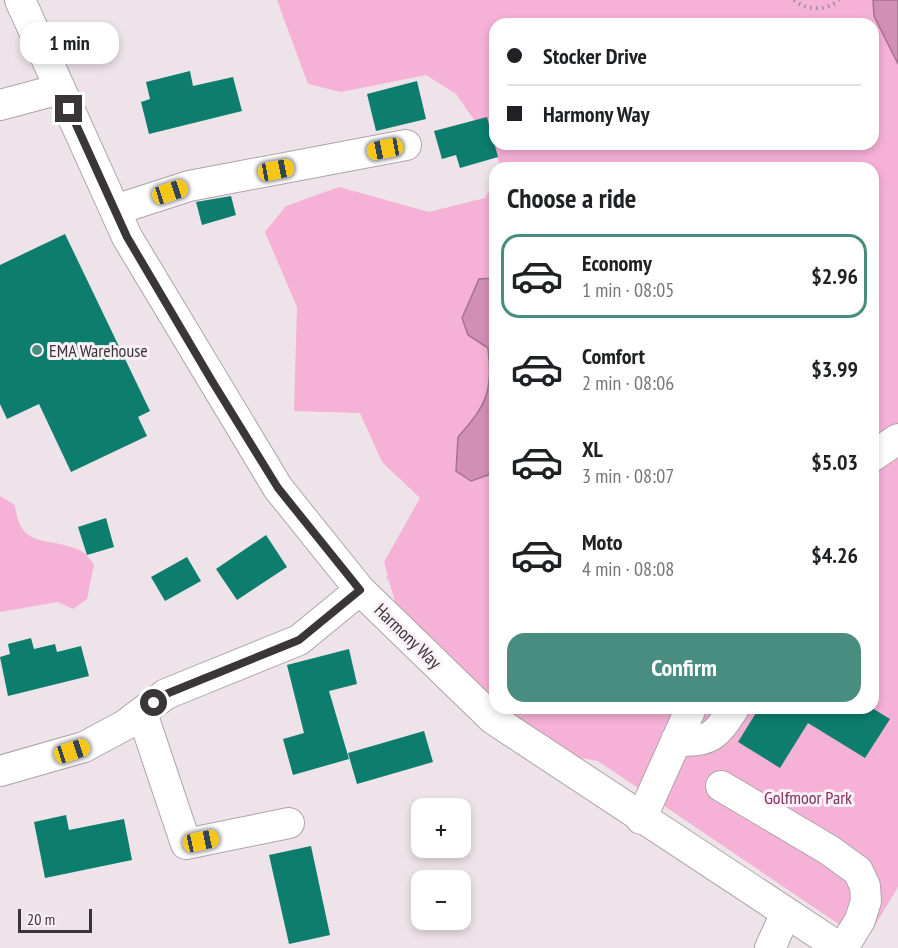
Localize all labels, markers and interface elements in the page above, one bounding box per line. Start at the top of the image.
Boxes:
callout: 1 min [20,22,118,64]
text: 1 min [49,30,90,56]
text: Stocker Drive [543,42,647,70]
route end [55,95,82,122]
text: Harmony Way [543,100,649,128]
car [366,137,404,161]
car [257,158,295,182]
car [150,178,190,206]
text: Choose a ride [507,181,636,215]
icon: car [510,249,564,303]
text: Economy [582,249,652,277]
text: $2.96 [811,262,858,290]
text: 1 min · 08:05 [582,277,674,303]
place label: EMA Warehouse [49,339,148,362]
icon: car [510,342,564,396]
text: Comfort [582,342,645,370]
marker: EMA Warehouse [30,343,44,357]
text: $3.99 [811,355,858,383]
text: 2 min · 08:06 [582,370,674,396]
icon: car [510,435,564,489]
text: XL [582,435,603,463]
text: $5.03 [811,448,858,476]
text: 3 min · 08:07 [582,463,674,489]
icon: car [510,528,564,582]
text: Moto [582,528,623,556]
text: $4.26 [811,541,858,569]
text: 4 min · 08:08 [582,556,674,582]
street label: Harmony Way [370,598,447,674]
button: Confirm [507,633,861,702]
route start [140,689,167,716]
car [52,737,92,765]
park label: Golfmoor Park [764,786,852,809]
map controls [411,798,471,930]
button: + [411,798,471,858]
car [182,828,220,854]
button: − [411,870,471,930]
scale bar [18,906,92,934]
text: 20 m [27,909,55,929]

